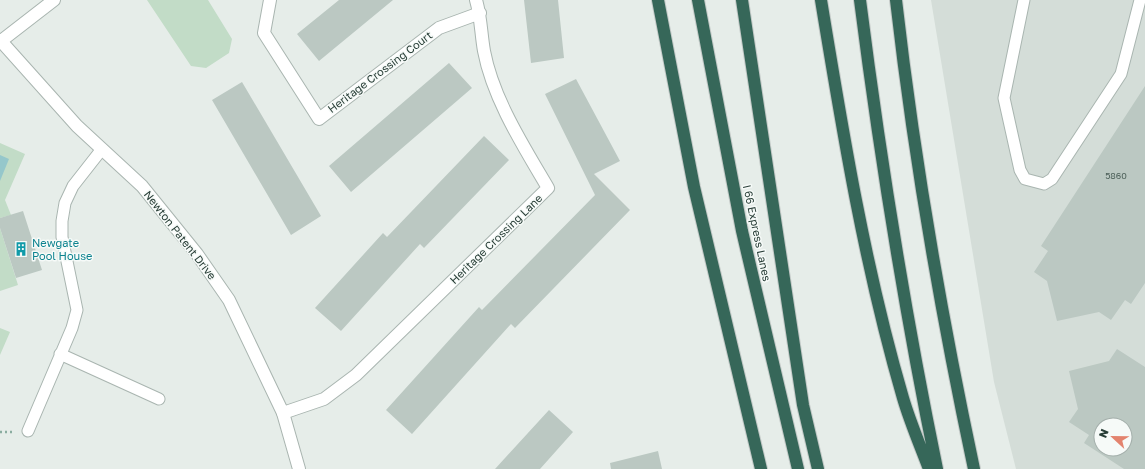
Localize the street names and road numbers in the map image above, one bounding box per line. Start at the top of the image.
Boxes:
street label: Heritage Crossing Court [325,28,434,115]
street label: I 66 Express Lanes [741,183,774,282]
street label: Newton Patent Drive [142,188,219,282]
street label: Heritage Crossing Lane [447,191,545,286]

